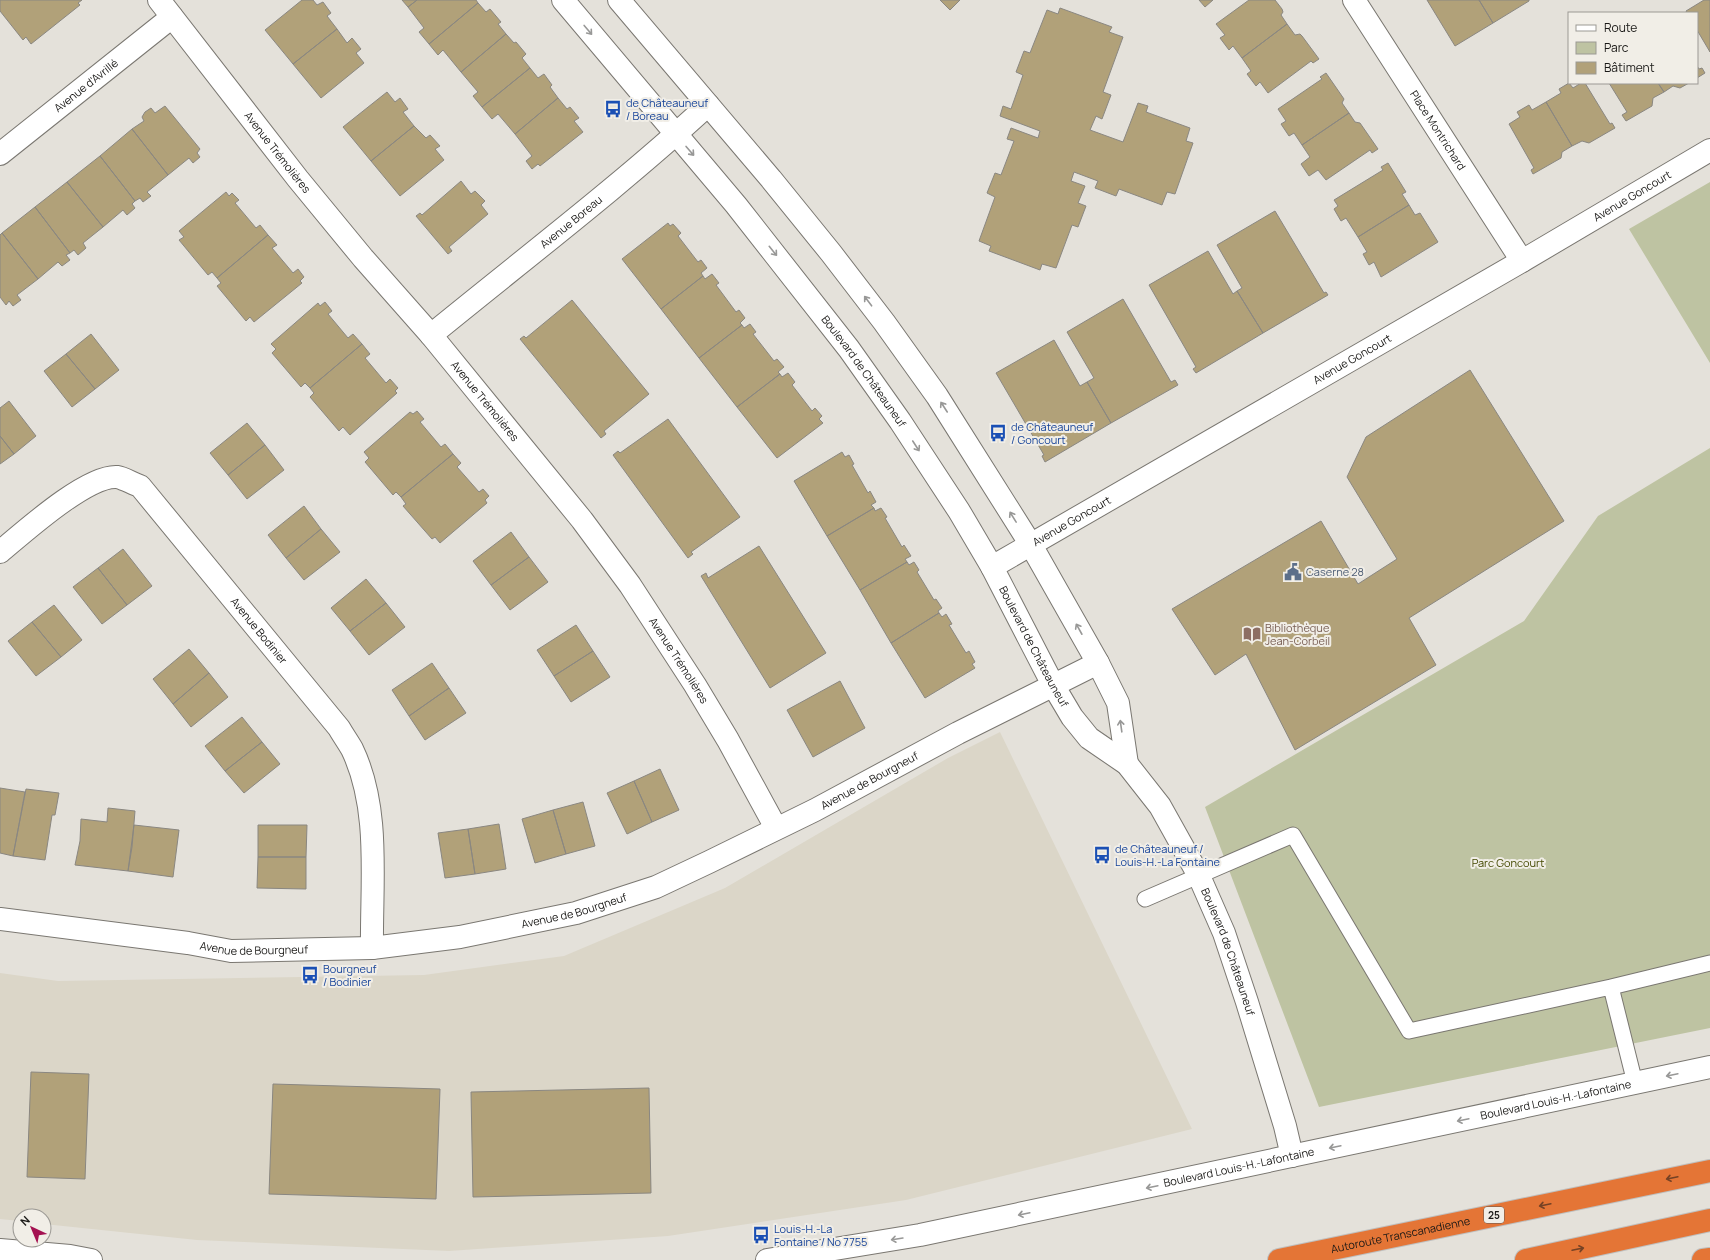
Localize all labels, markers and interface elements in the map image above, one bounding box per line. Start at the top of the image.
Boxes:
legend [1568,12,1698,84]
text: Route [1604,19,1637,36]
one-way arrow [584,25,593,35]
text: Parc [1604,39,1629,56]
street label: Avenue d'Avrillé [51,55,121,115]
text: Bâtiment [1604,59,1655,76]
street label: Place Montrichard [1407,87,1470,173]
place label: de Châteauneuf / Boreau [626,95,708,123]
bus stop icon: de Châteauneuf / Boreau [603,99,623,119]
street label: Avenue Trémolières [241,108,315,196]
one-way arrow [685,146,694,156]
street label: Avenue Goncourt [1590,167,1674,224]
street label: Avenue Boreau [537,192,605,251]
one-way arrow [768,246,777,257]
one-way arrow [864,296,872,307]
street label: Boulevard de Châteauneuf [818,312,910,430]
street label: Avenue Goncourt [1310,330,1394,387]
street label: Avenue Trémolières [448,357,523,444]
one-way arrow [939,401,947,413]
place label: de Châteauneuf / Goncourt [1011,419,1093,447]
bus stop icon: de Châteauneuf / Goncourt [988,423,1008,443]
one-way arrow [912,440,920,451]
street label: Avenue Goncourt [1030,492,1113,549]
one-way arrow [1009,512,1017,523]
public building icon: Caserne 28 [1283,562,1303,582]
place label: Caserne 28 [1306,564,1364,579]
street label: Boulevard de Châteauneuf [996,583,1072,710]
street label: Avenue Bodinier [228,594,291,667]
street label: Avenue Trémolières [646,614,712,706]
place label: Bibliothèque Jean-Corbeil [1265,620,1330,648]
one-way arrow [1074,623,1082,635]
library icon: Bibliothèque Jean-Corbeil [1242,624,1262,644]
one-way arrow [1117,720,1125,733]
street label: Avenue de Bourgneuf [818,748,921,813]
place label: de Châteauneuf / Louis-H.-La Fontaine [1115,841,1220,869]
bus stop icon: de Châteauneuf / Louis-H.-La Fontaine [1092,845,1112,865]
park label: Parc Goncourt [1472,855,1544,870]
street label: Boulevard de Châteauneuf [1198,885,1259,1017]
street label: Avenue de Bourgneuf [520,889,629,931]
street label: Avenue de Bourgneuf [199,937,308,958]
place label: Bourgneuf / Bodinier [323,961,377,989]
bus stop icon: Bourgneuf / Bodinier [300,965,320,985]
one-way arrow [1666,1072,1679,1080]
street label: Boulevard Louis-H.-Lafontaine [1479,1076,1633,1123]
one-way arrow [1456,1116,1469,1124]
street label: Boulevard Louis-H.-Lafontaine [1162,1143,1316,1190]
one-way arrow [1329,1143,1342,1151]
one-way arrow [1666,1175,1679,1183]
one-way arrow [1145,1184,1158,1192]
one-way arrow [1538,1201,1551,1209]
road number: 25 [1484,1207,1504,1223]
north arrow [12,1208,52,1248]
one-way arrow [1018,1210,1031,1218]
text: N [17,1212,33,1229]
street label: Autoroute Transcanadienne [1329,1213,1472,1256]
place label: Louis-H.-La Fontaine / No 7755 [774,1221,867,1249]
bus stop icon: Louis-H.-La Fontaine / No 7755 [751,1225,771,1245]
one-way arrow [891,1236,904,1244]
one-way arrow [1571,1244,1584,1252]

